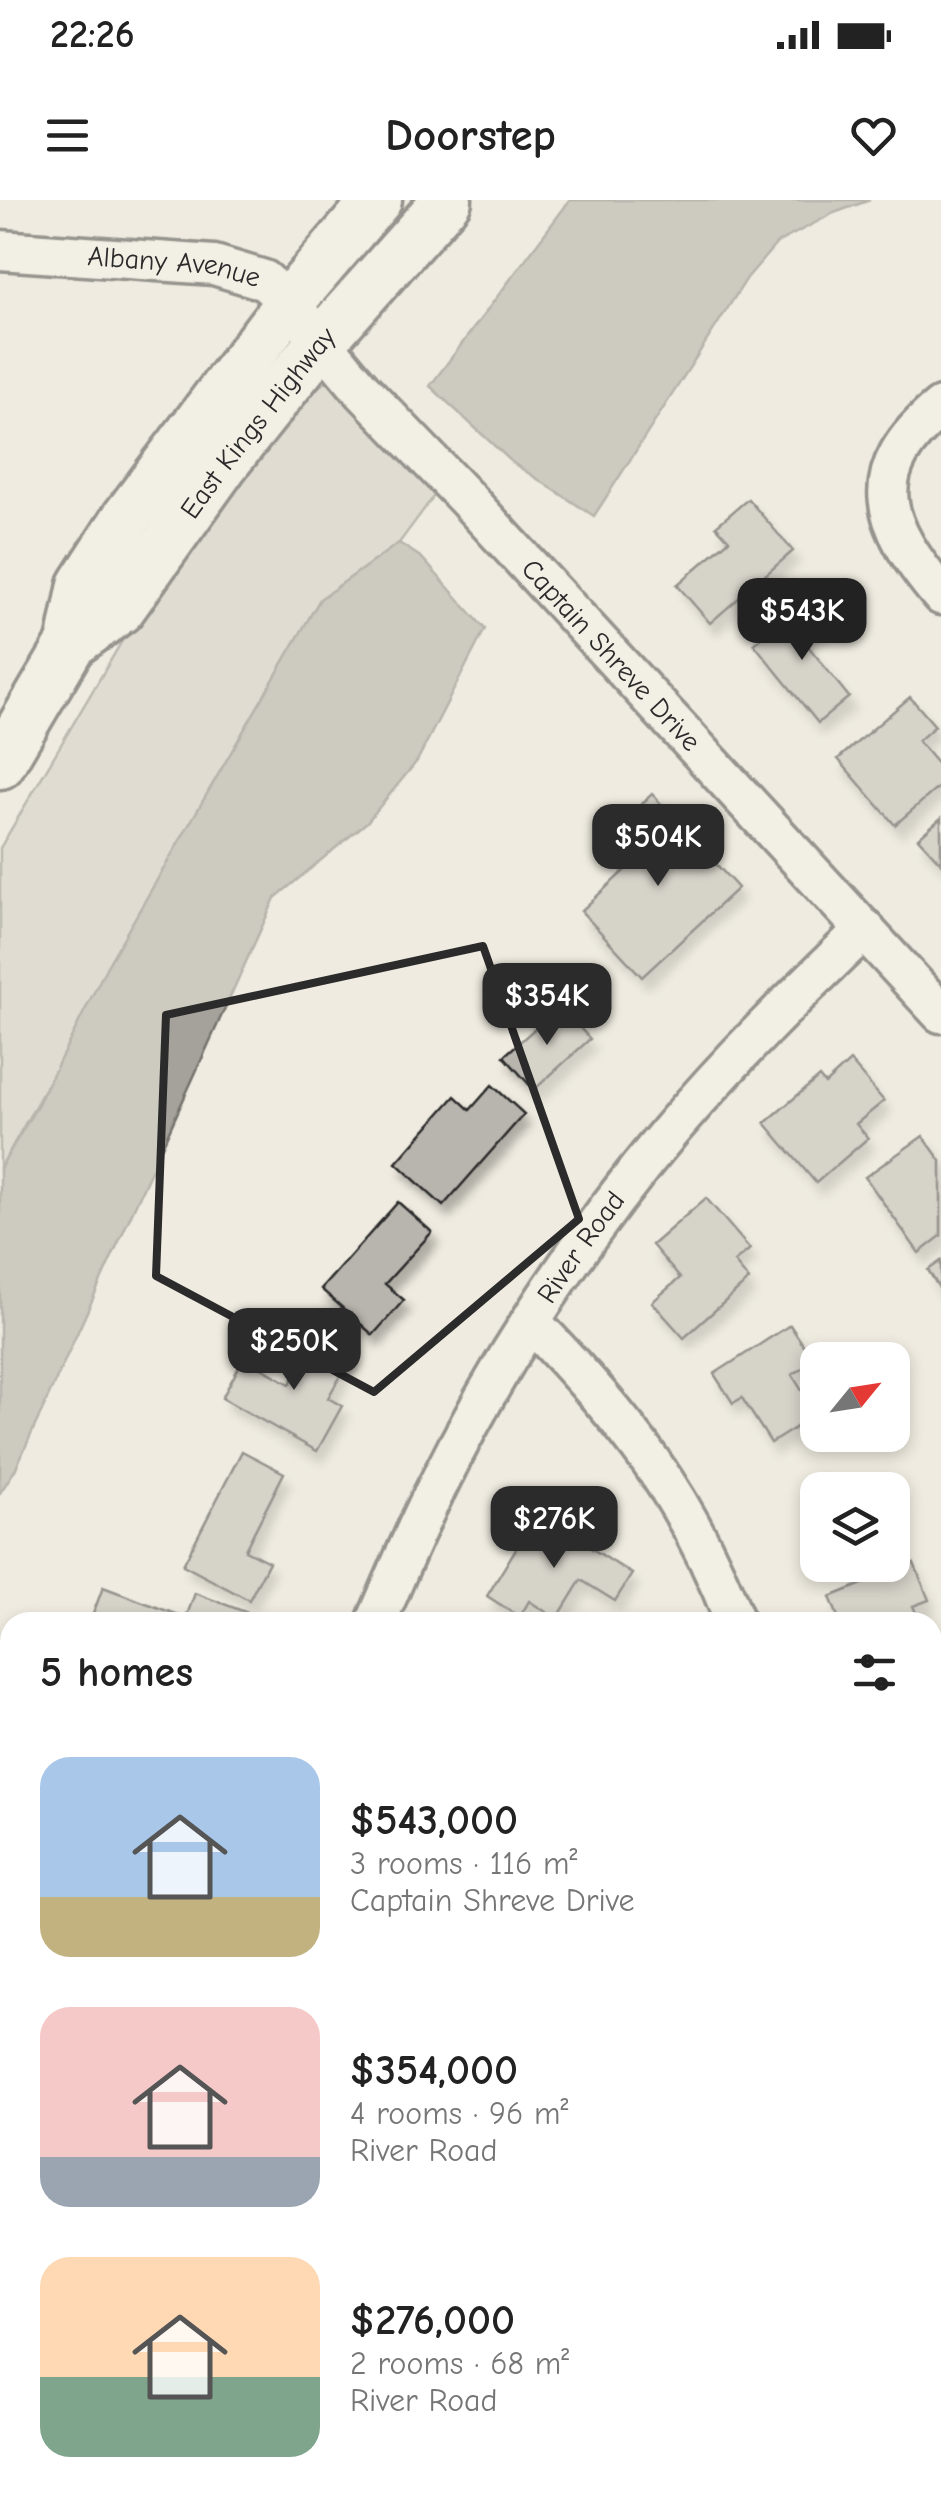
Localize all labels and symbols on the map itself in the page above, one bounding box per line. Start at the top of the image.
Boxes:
street label: Albany Avenue [86,240,264,294]
street label: East Kings Highway [174,320,343,525]
street label: Captain Shreve Drive [515,553,707,758]
pin: $543K [732,578,872,663]
pin: $504K [588,804,728,889]
pin: $354K [477,963,617,1048]
street label: River Road [531,1185,631,1309]
pin: $250K [224,1308,364,1393]
north arrow [800,1342,910,1452]
pin: $276K [484,1486,624,1571]

